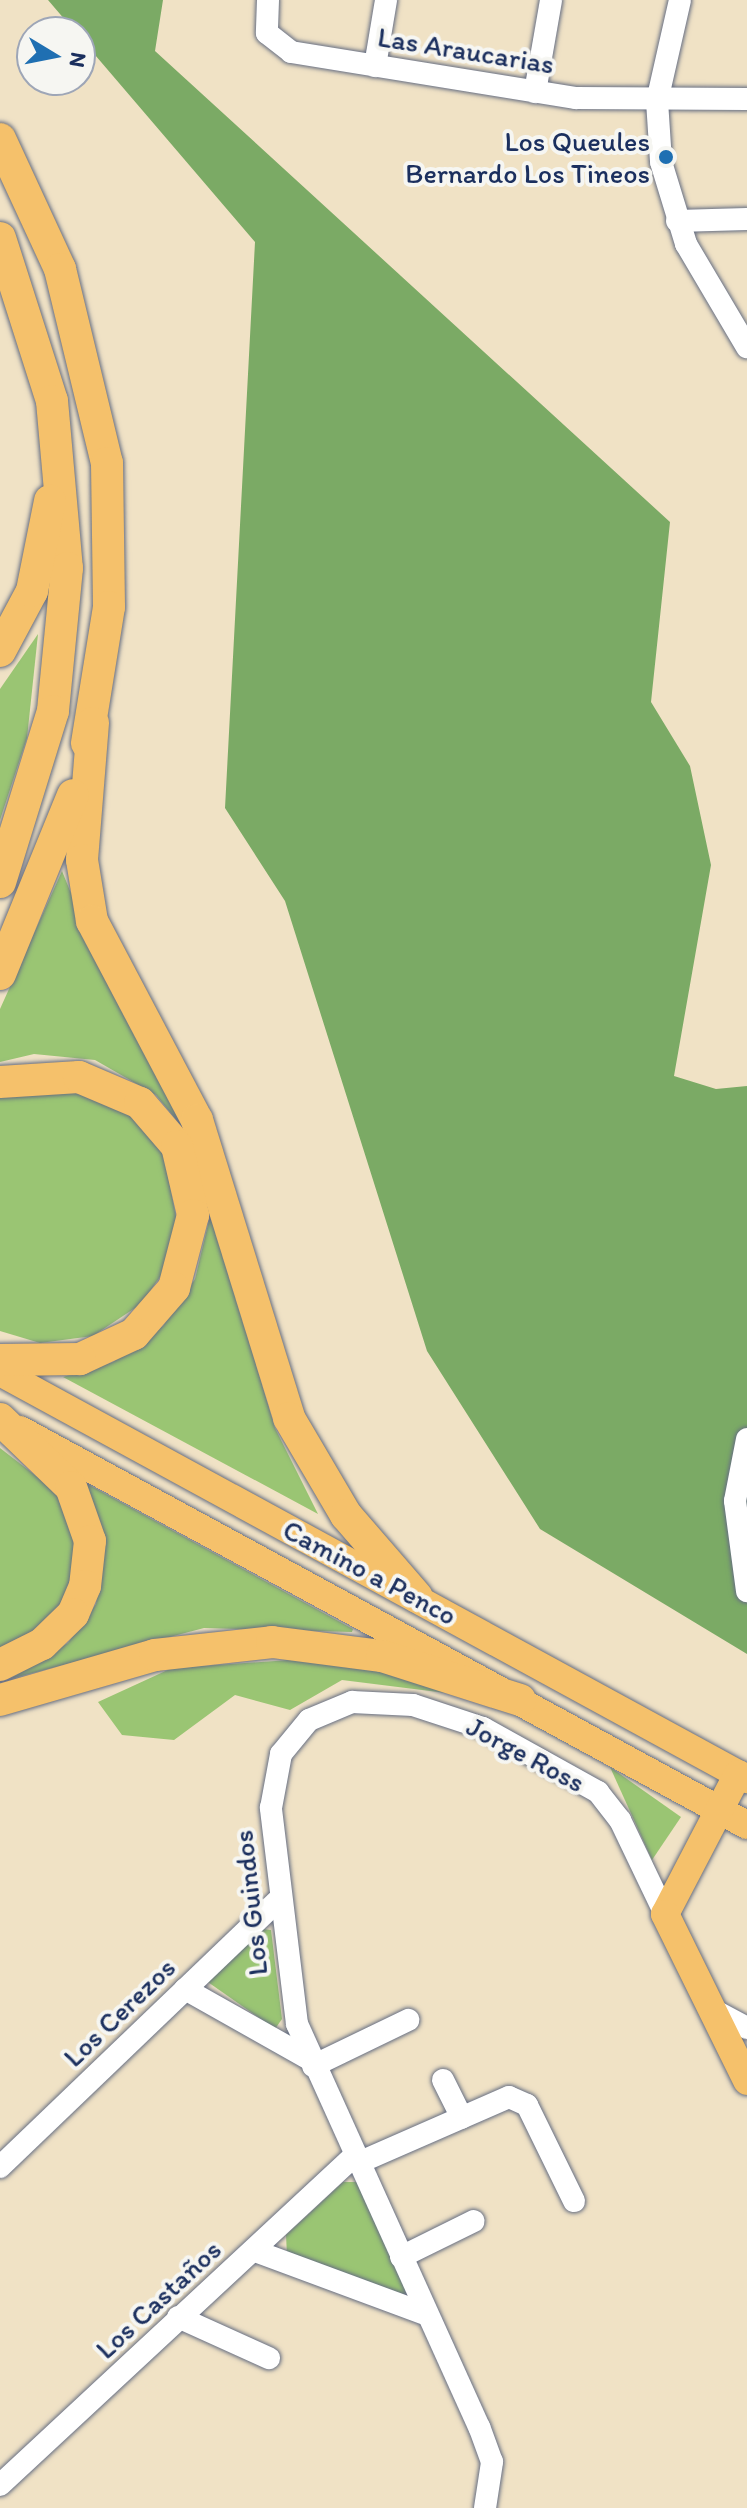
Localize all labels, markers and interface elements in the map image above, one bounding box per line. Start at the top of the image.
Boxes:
north arrow [16,16,96,96]
street label: Las Araucarias [375,19,557,81]
text: N [64,50,93,70]
place label: Los Queules Bernardo Los Tineos [406,124,650,190]
marker: Los Queules Bernardo Los Tineos [657,148,675,166]
street label: Camino a Penco [278,1512,462,1632]
street label: Jorge Ross [461,1709,591,1799]
street label: Los Guindos [226,1828,274,1978]
street label: Los Cerezos [56,1950,182,2074]
street label: Los Castaños [88,2232,228,2366]

